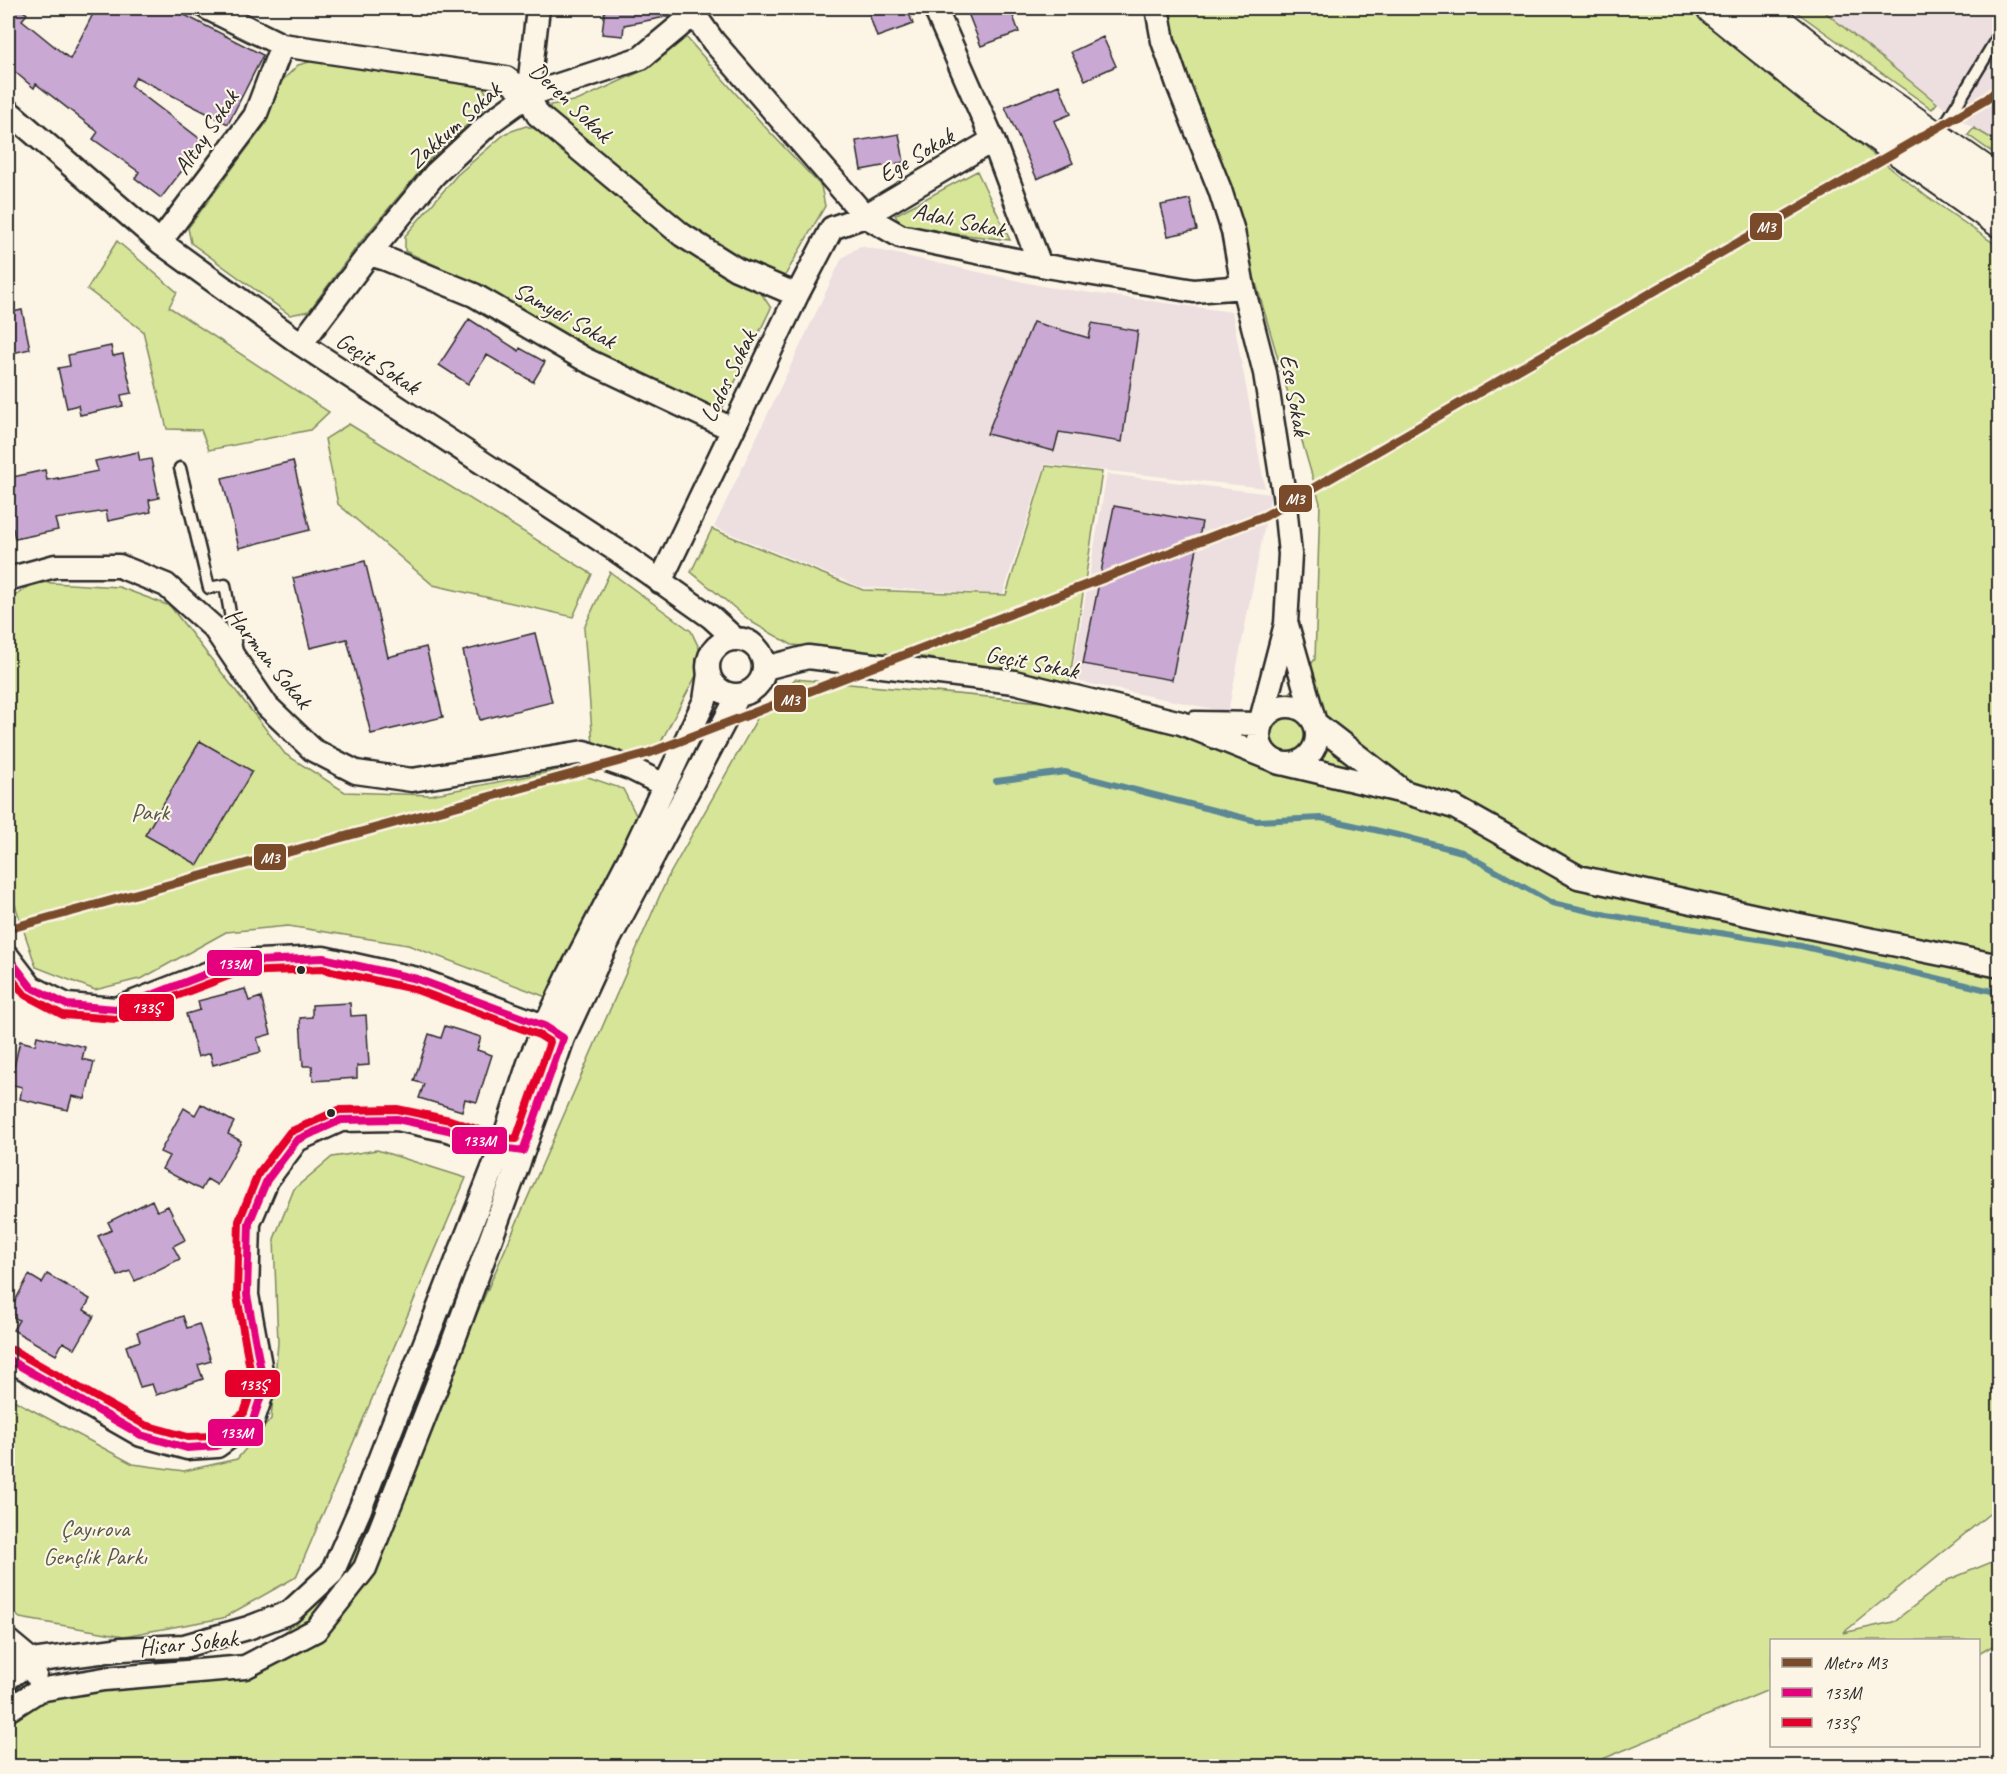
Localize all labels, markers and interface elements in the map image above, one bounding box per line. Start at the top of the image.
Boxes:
street label: Deren Sokak [523,55,620,150]
street label: Zakkum Sokak [401,73,509,175]
street label: Altay Sokak [167,82,247,180]
street label: Ege Sokak [873,120,961,189]
street label: Adalı Sokak [910,196,1010,245]
line badge: M3 [1749,212,1783,241]
text: M3 [1757,217,1777,237]
street label: Samyeli Sokak [508,275,624,357]
street label: Lodos Sokak [693,323,764,427]
street label: Geçit Sokak [331,325,427,402]
street label: Ese Sokak [1273,352,1317,440]
line badge: M3 [1278,484,1313,513]
text: M3 [1286,489,1306,509]
street label: Harman Sokak [219,601,320,716]
street label: Geçit Sokak [983,638,1083,686]
line badge: M3 [773,684,807,713]
text: M3 [781,690,801,710]
park label: Park [131,797,171,827]
line badge: M3 [253,843,287,871]
text: M3 [261,848,281,868]
line badge: 133M [206,949,263,977]
text: 133M [217,954,253,974]
unlabelled marker [295,964,307,976]
line badge: 133Ş [118,993,175,1022]
text: 133Ş [131,998,165,1018]
unlabelled marker [325,1107,337,1119]
line badge: 133M [451,1126,508,1155]
text: 133M [462,1131,498,1151]
line badge: 133Ş [224,1369,281,1398]
text: 133Ş [238,1375,272,1395]
line badge: 133M [207,1418,264,1447]
text: 133M [219,1423,255,1443]
park label: Çayırova Gençlik Parkı [43,1513,148,1571]
street label: Hisar Sokak [137,1623,241,1663]
legend [1770,1639,1980,1747]
text: Metro M3 [1824,1652,1889,1674]
text: 133M [1824,1682,1863,1704]
text: 133Ş [1824,1712,1860,1734]

